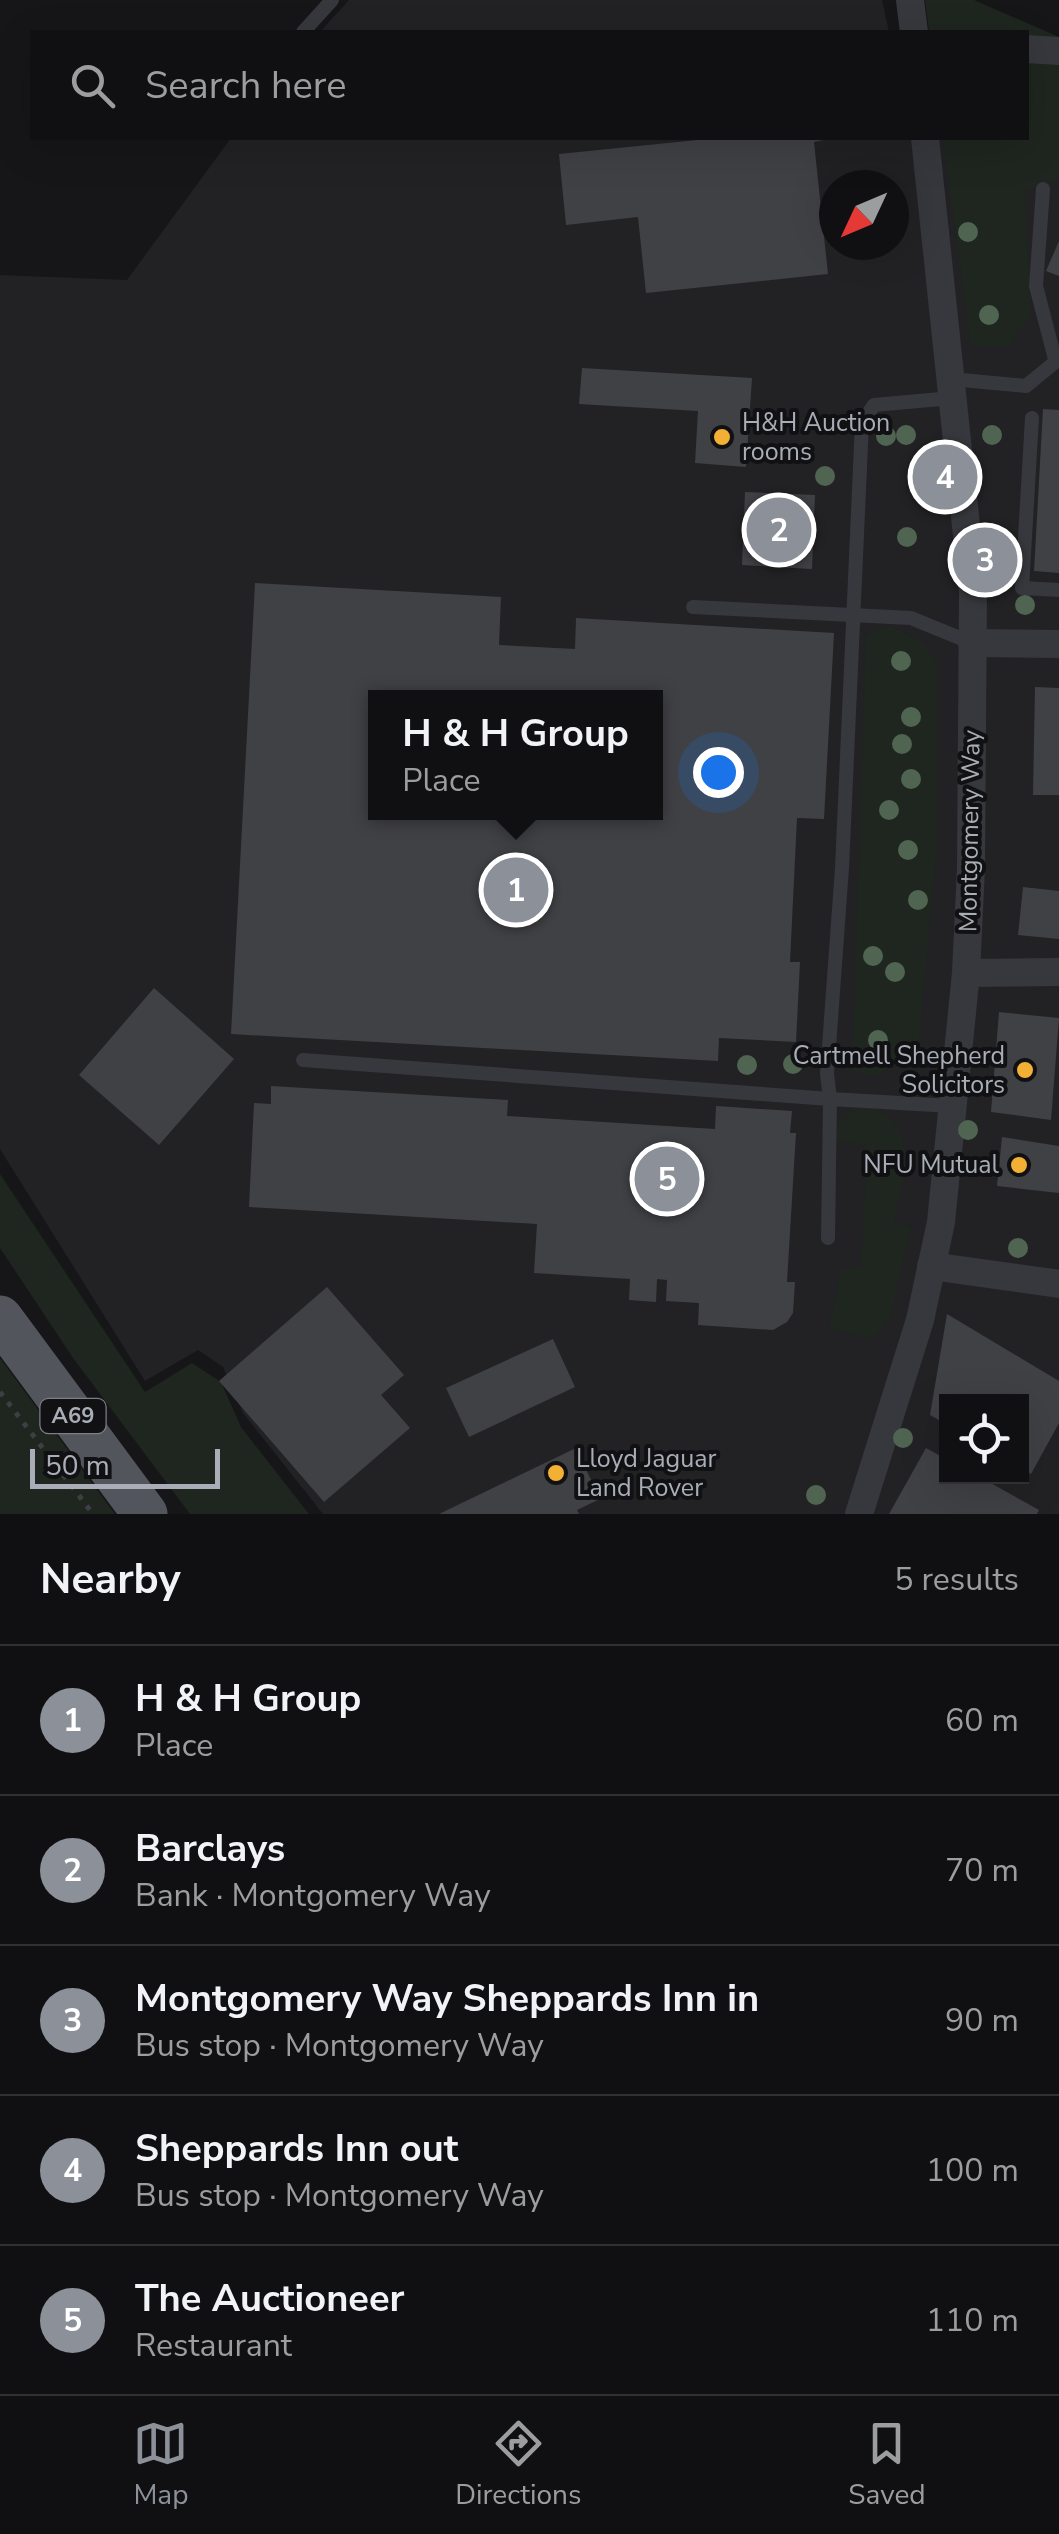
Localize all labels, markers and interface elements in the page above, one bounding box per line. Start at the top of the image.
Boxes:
search box [30,30,1029,140]
icon: search [65,58,120,113]
text: Search here [145,60,346,111]
north arrow [819,170,909,260]
place label: H&H Auction rooms [742,406,890,469]
marker: H&H Auction rooms [711,426,733,448]
pin: 4 [912,440,978,514]
pin: 2 [746,492,812,568]
pin: 3 [952,522,1018,598]
popup [368,690,663,820]
text: H & H Group [402,708,629,759]
street label: Montgomery Way [951,729,989,932]
your location [693,747,744,798]
text: Place [402,759,481,802]
pin: 1 [484,852,548,928]
place label: Cartmell Shepherd Solicitors [793,1039,1005,1102]
marker: Cartmell Shepherd Solicitors [1014,1059,1036,1081]
pin: 5 [634,1142,700,1216]
place label: NFU Mutual [863,1148,1000,1182]
marker: NFU Mutual [1008,1154,1030,1176]
map controls [939,1394,1029,1484]
button: locate [939,1394,1029,1484]
road number: A69 [40,1399,106,1433]
place label: Lloyd Jaguar Land Rover [576,1442,717,1505]
scale bar [30,1444,220,1488]
text: 50 m [45,1447,110,1485]
marker: Lloyd Jaguar Land Rover [545,1462,567,1484]
text: Nearby [40,1551,181,1608]
text: 5 results [894,1558,1019,1601]
text: H & H Group [135,1673,361,1724]
text: 1 [63,1699,82,1742]
text: 60 m [945,1699,1019,1742]
text: Place [135,1724,213,1767]
text: Barclays [135,1823,285,1874]
text: 2 [63,1849,82,1892]
text: 70 m [945,1849,1019,1892]
text: Bank · Montgomery Way [135,1874,491,1917]
text: Montgomery Way Sheppards Inn in [135,1973,759,2024]
text: 3 [63,1999,82,2042]
text: 90 m [945,1999,1019,2042]
text: Bus stop · Montgomery Way [135,2024,544,2067]
text: Sheppards Inn out [135,2123,458,2174]
text: 4 [63,2149,82,2192]
text: 100 m [926,2149,1019,2192]
text: Bus stop · Montgomery Way [135,2174,544,2217]
text: The Auctioneer [135,2273,404,2324]
text: 5 [63,2299,82,2342]
text: 110 m [926,2299,1019,2342]
text: Restaurant [135,2324,292,2367]
tab: Map [133,2416,188,2514]
tab: Directions [455,2416,581,2514]
tab: Saved [848,2416,926,2514]

